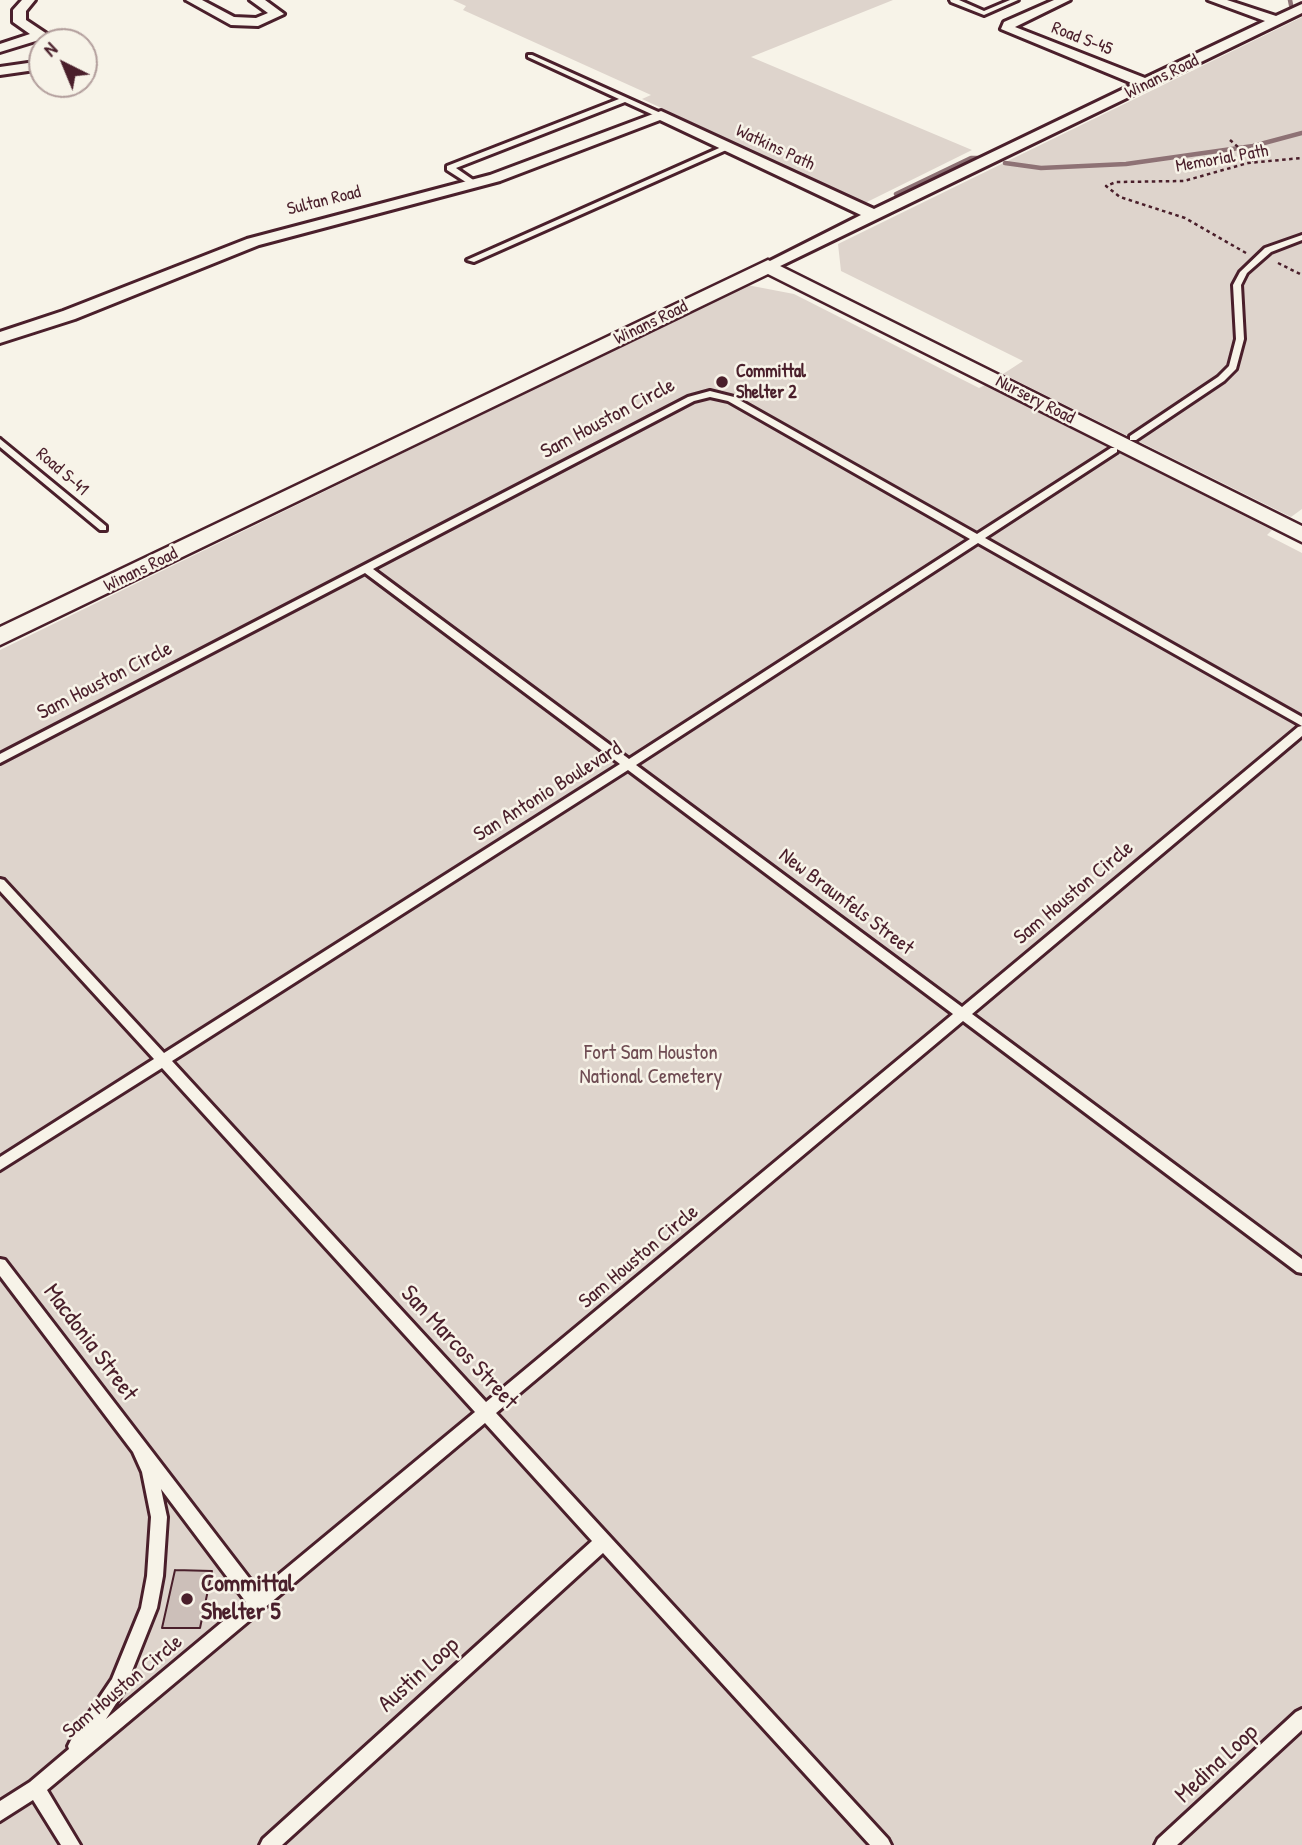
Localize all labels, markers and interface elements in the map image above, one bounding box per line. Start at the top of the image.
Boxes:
street label: Road S-45 [1048,18,1116,60]
north arrow [28,28,98,98]
text: N [37,36,63,62]
street label: Winans Road [1122,50,1202,104]
street label: Watkins Path [732,120,818,176]
street label: Memorial Path [1174,140,1270,178]
street label: Sultan Road [285,181,363,221]
street label: Winans Road [611,296,691,350]
place label: Committal Shelter 2 [736,361,806,404]
street label: Nursery Road [992,371,1078,429]
street label: Sam Houston Circle [537,373,679,465]
marker: Committal Shelter 2 [714,374,730,390]
street label: Road S-41 [31,443,93,501]
street label: Winans Road [101,543,181,597]
street label: Sam Houston Circle [33,636,177,726]
street label: San Antonio Boulevard [469,736,627,848]
street label: Sam Houston Circle [1009,836,1139,950]
street label: New Braunfels Street [774,843,918,961]
park label: Fort Sam Houston National Cemetery [580,1040,722,1090]
street label: Sam Houston Circle [574,1200,704,1314]
street label: Macdonia Street [37,1279,143,1407]
street label: San Marcos Street [394,1280,524,1416]
place label: Committal Shelter 5 [201,1571,294,1627]
marker: Committal Shelter 5 [179,1591,195,1607]
street label: Sam Houston Circle [58,1630,188,1744]
street label: Austin Loop [373,1631,465,1719]
street label: Medina Loop [1170,1718,1264,1810]

